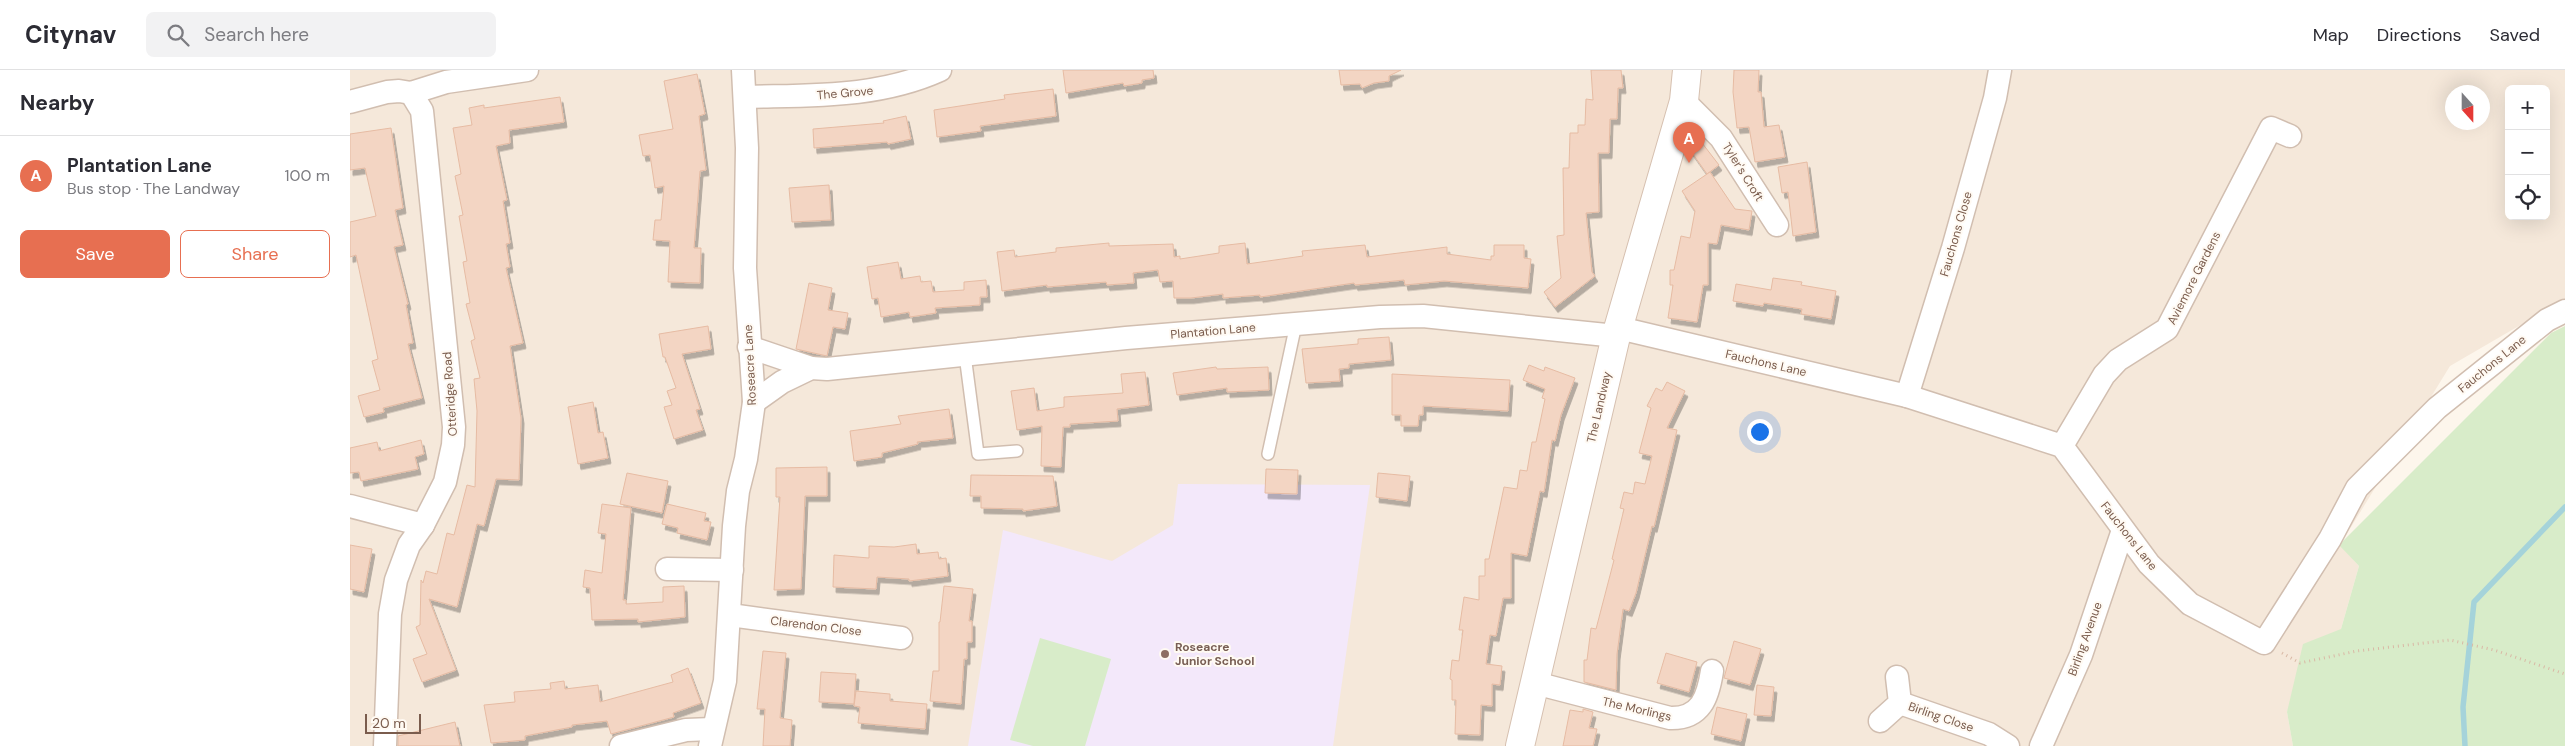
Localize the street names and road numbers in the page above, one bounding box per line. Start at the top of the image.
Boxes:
street label: The Grove [816,83,874,103]
street label: Tyler's Croft [1719,140,1768,205]
street label: Fauchons Close [1936,189,1976,278]
street label: Aviemore Gardens [2164,229,2224,327]
street label: Plantation Lane [1170,319,1256,343]
street label: Roseacre Lane [740,324,760,406]
street label: Fauchons Lane [2455,332,2529,396]
street label: Fauchons Lane [1724,346,1808,380]
street label: Otteridge Road [439,351,461,437]
street label: The Landway [1583,369,1615,444]
street label: Fauchons Lane [2097,498,2161,574]
street label: Birling Avenue [2064,600,2106,678]
street label: Clarendon Close [770,612,863,640]
street label: The Morlings [1601,693,1673,725]
street label: Birling Close [1906,698,1976,736]

